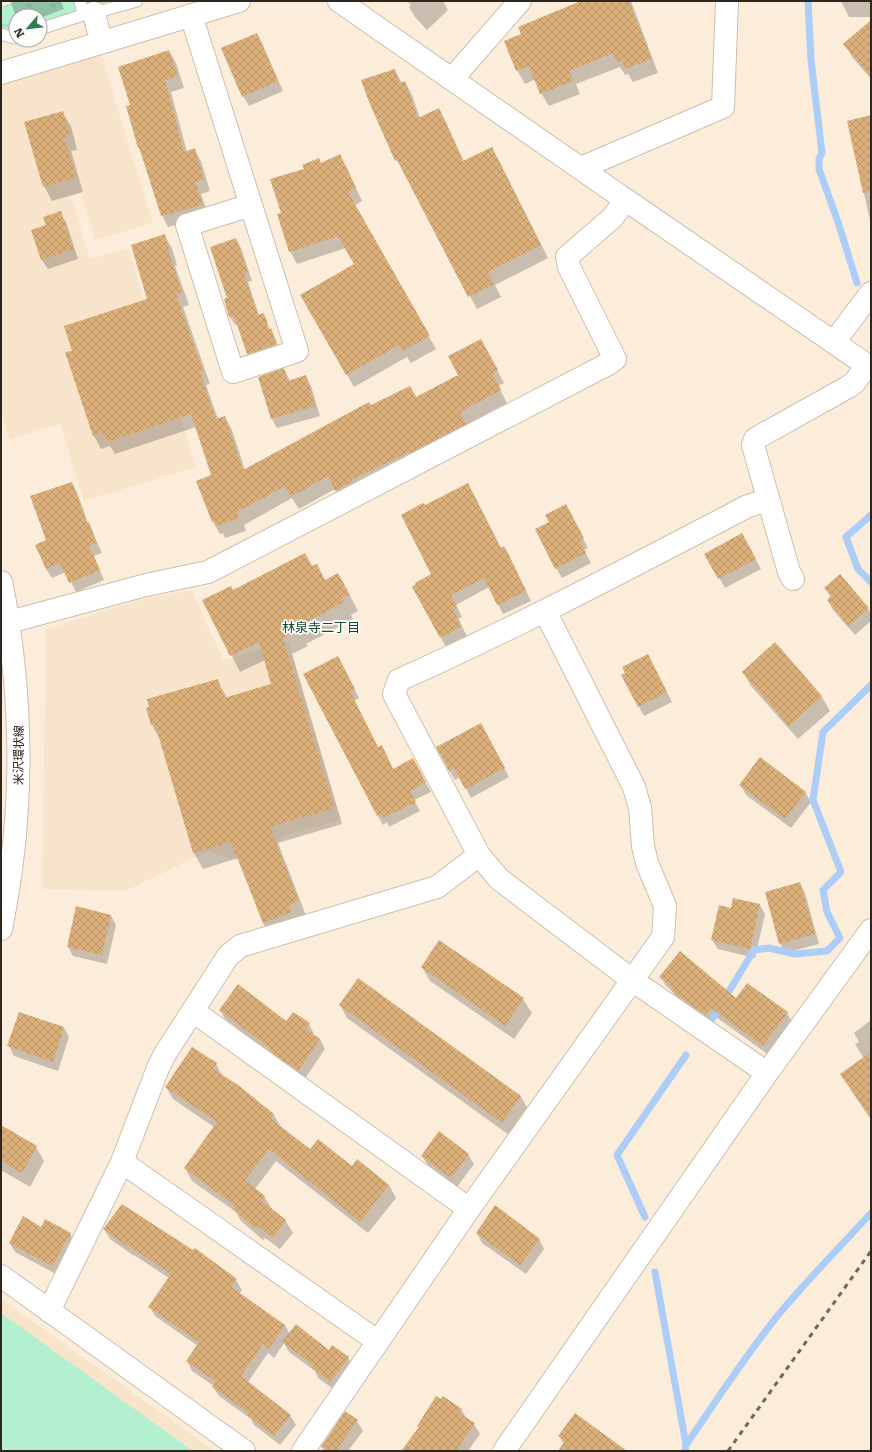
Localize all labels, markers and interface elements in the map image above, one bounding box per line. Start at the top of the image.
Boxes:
north arrow [8,8,48,48]
text: N [9,25,28,41]
district label: 林泉寺二丁目 [282,617,360,636]
street label: 米沢環状線 [9,725,27,785]

